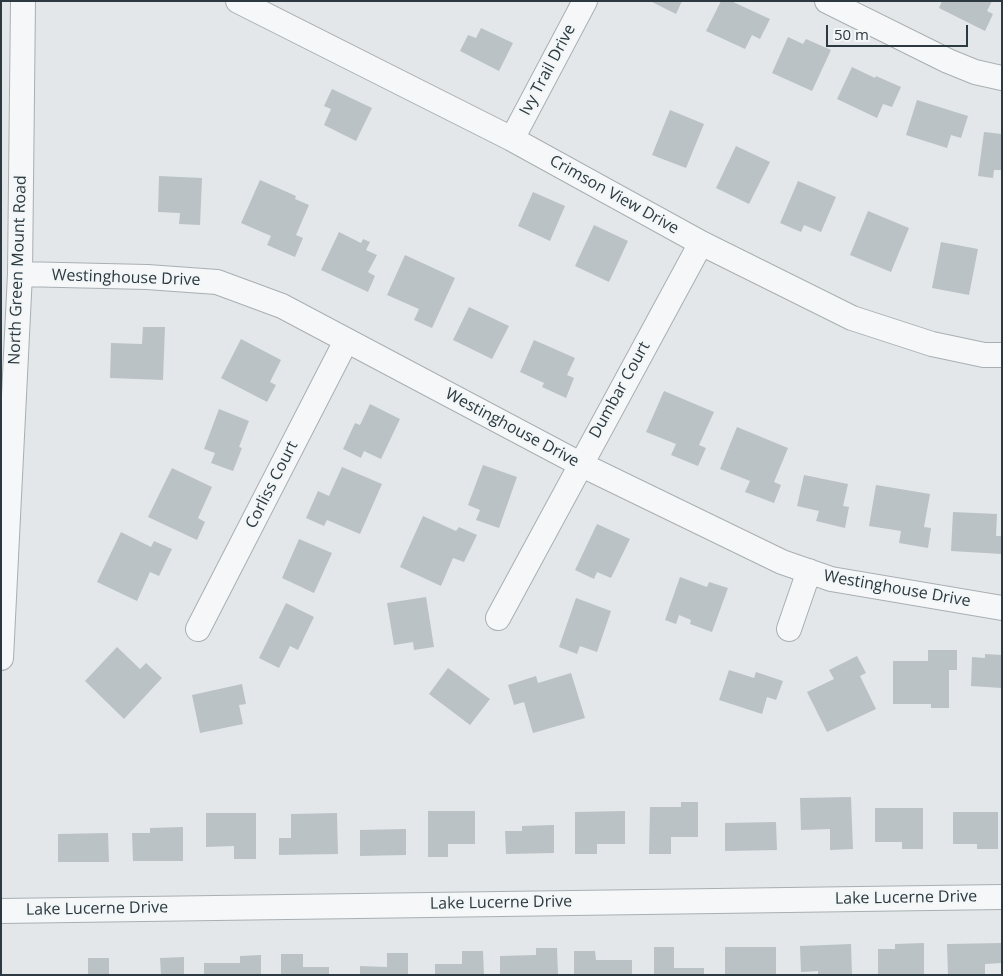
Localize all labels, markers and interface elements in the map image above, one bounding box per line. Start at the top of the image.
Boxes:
scale bar [828,15,970,47]
street label: Ivy Trail Drive [516,21,580,119]
text: 50 m [834,24,869,44]
street label: Crimson View Drive [546,151,682,239]
street label: North Green Mount Road [5,175,31,365]
street label: Westinghouse Drive [51,266,201,290]
street label: Dumbar Court [586,338,654,442]
street label: Westinghouse Drive [442,385,582,471]
street label: Corliss Court [242,438,302,532]
street label: Westinghouse Drive [822,567,972,611]
street label: Lake Lucerne Drive [835,887,977,909]
street label: Lake Lucerne Drive [430,892,572,914]
street label: Lake Lucerne Drive [26,898,168,920]

